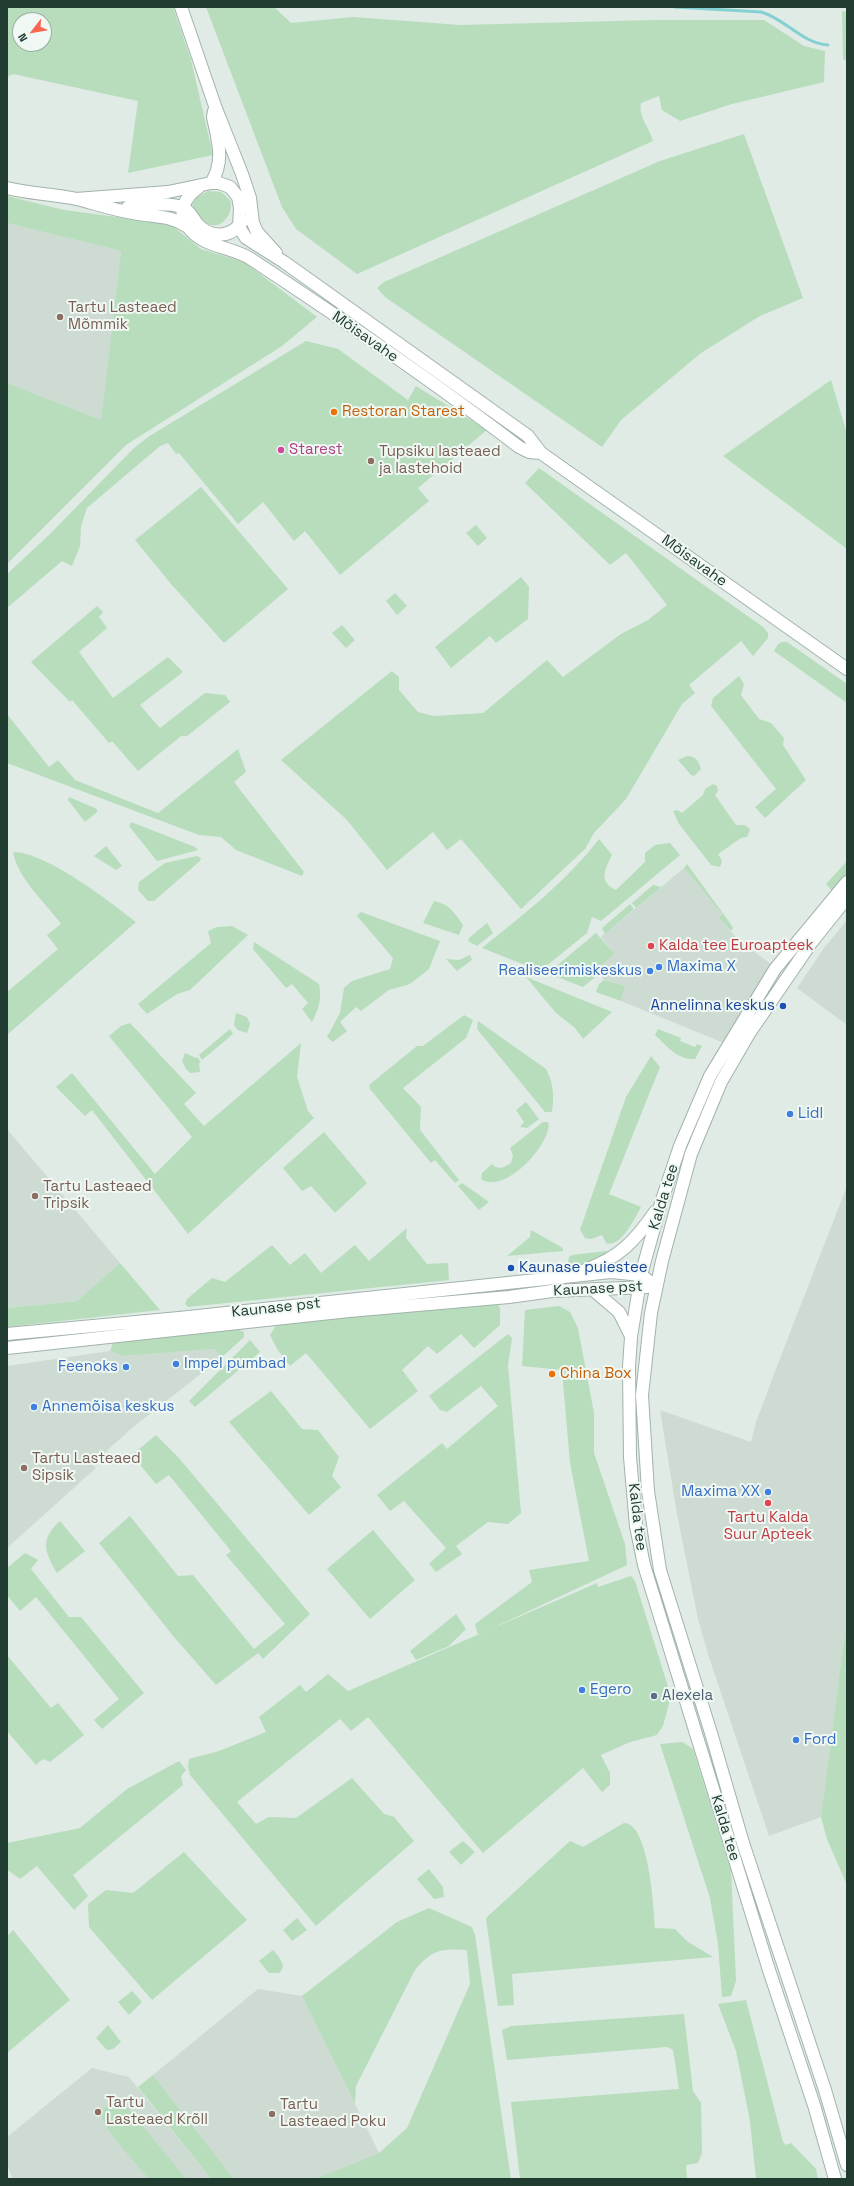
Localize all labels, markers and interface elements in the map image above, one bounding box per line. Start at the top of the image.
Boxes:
north arrow [12,12,52,52]
text: N [15,31,30,44]
place label: Tartu Lasteaed Mõmmik [68,299,177,334]
street label: Mõisavahe [328,308,402,366]
marker: Tartu Lasteaed Mõmmik [55,312,65,322]
place label: Restoran Starest [342,403,465,421]
marker: Restoran Starest [329,407,339,417]
place label: Starest [289,441,343,459]
place label: Tupsiku lasteaed ja lastehoid [379,443,501,478]
marker: Starest [276,445,286,455]
marker: Tupsiku lasteaed ja lastehoid [366,456,376,466]
street label: Mõisavahe [658,531,730,591]
place label: Kalda tee Euroapteek [659,937,814,955]
marker: Kalda tee Euroapteek [646,941,656,951]
place label: Maxima X [667,958,736,976]
place label: Realiseerimiskeskus [499,962,642,980]
marker: Maxima X [654,962,664,972]
marker: Realiseerimiskeskus [645,966,655,976]
place label: Annelinna keskus [650,997,775,1015]
marker: Annelinna keskus [778,1001,788,1011]
place label: Lidl [798,1105,823,1123]
marker: Lidl [785,1109,795,1119]
street label: Kalda tee [645,1162,683,1232]
place label: Tartu Lasteaed Tripsik [43,1178,152,1213]
marker: Tartu Lasteaed Tripsik [30,1191,40,1201]
place label: Kaunase puiestee [519,1259,648,1277]
marker: Kaunase puiestee [506,1263,516,1273]
street label: Kaunase pst [553,1278,643,1300]
street label: Kaunase pst [231,1294,321,1322]
place label: Impel pumbad [184,1355,286,1373]
place label: Feenoks [58,1358,118,1376]
marker: Impel pumbad [171,1359,181,1369]
marker: Feenoks [121,1362,131,1372]
place label: China Box [560,1365,632,1383]
marker: China Box [547,1369,557,1379]
place label: Annemõisa keskus [42,1398,175,1416]
marker: Annemõisa keskus [29,1402,39,1412]
place label: Tartu Lasteaed Sipsik [32,1450,141,1485]
marker: Tartu Lasteaed Sipsik [19,1463,29,1473]
street label: Kalda tee [624,1482,650,1552]
place label: Maxima XX [681,1483,760,1501]
marker: Maxima XX [763,1487,773,1497]
marker: Tartu Kalda Suur Apteek [763,1498,773,1508]
place label: Tartu Kalda Suur Apteek [724,1509,812,1544]
place label: Egero [590,1681,632,1699]
marker: Egero [577,1685,587,1695]
place label: Alexela [662,1687,713,1705]
marker: Alexela [649,1691,659,1701]
place label: Ford [804,1731,836,1749]
marker: Ford [791,1735,801,1745]
street label: Kalda tee [706,1793,744,1863]
place label: Tartu Lasteaed Krõll [106,2094,208,2129]
place label: Tartu Lasteaed Poku [280,2096,386,2131]
marker: Tartu Lasteaed Krõll [93,2107,103,2117]
marker: Tartu Lasteaed Poku [267,2109,277,2119]

